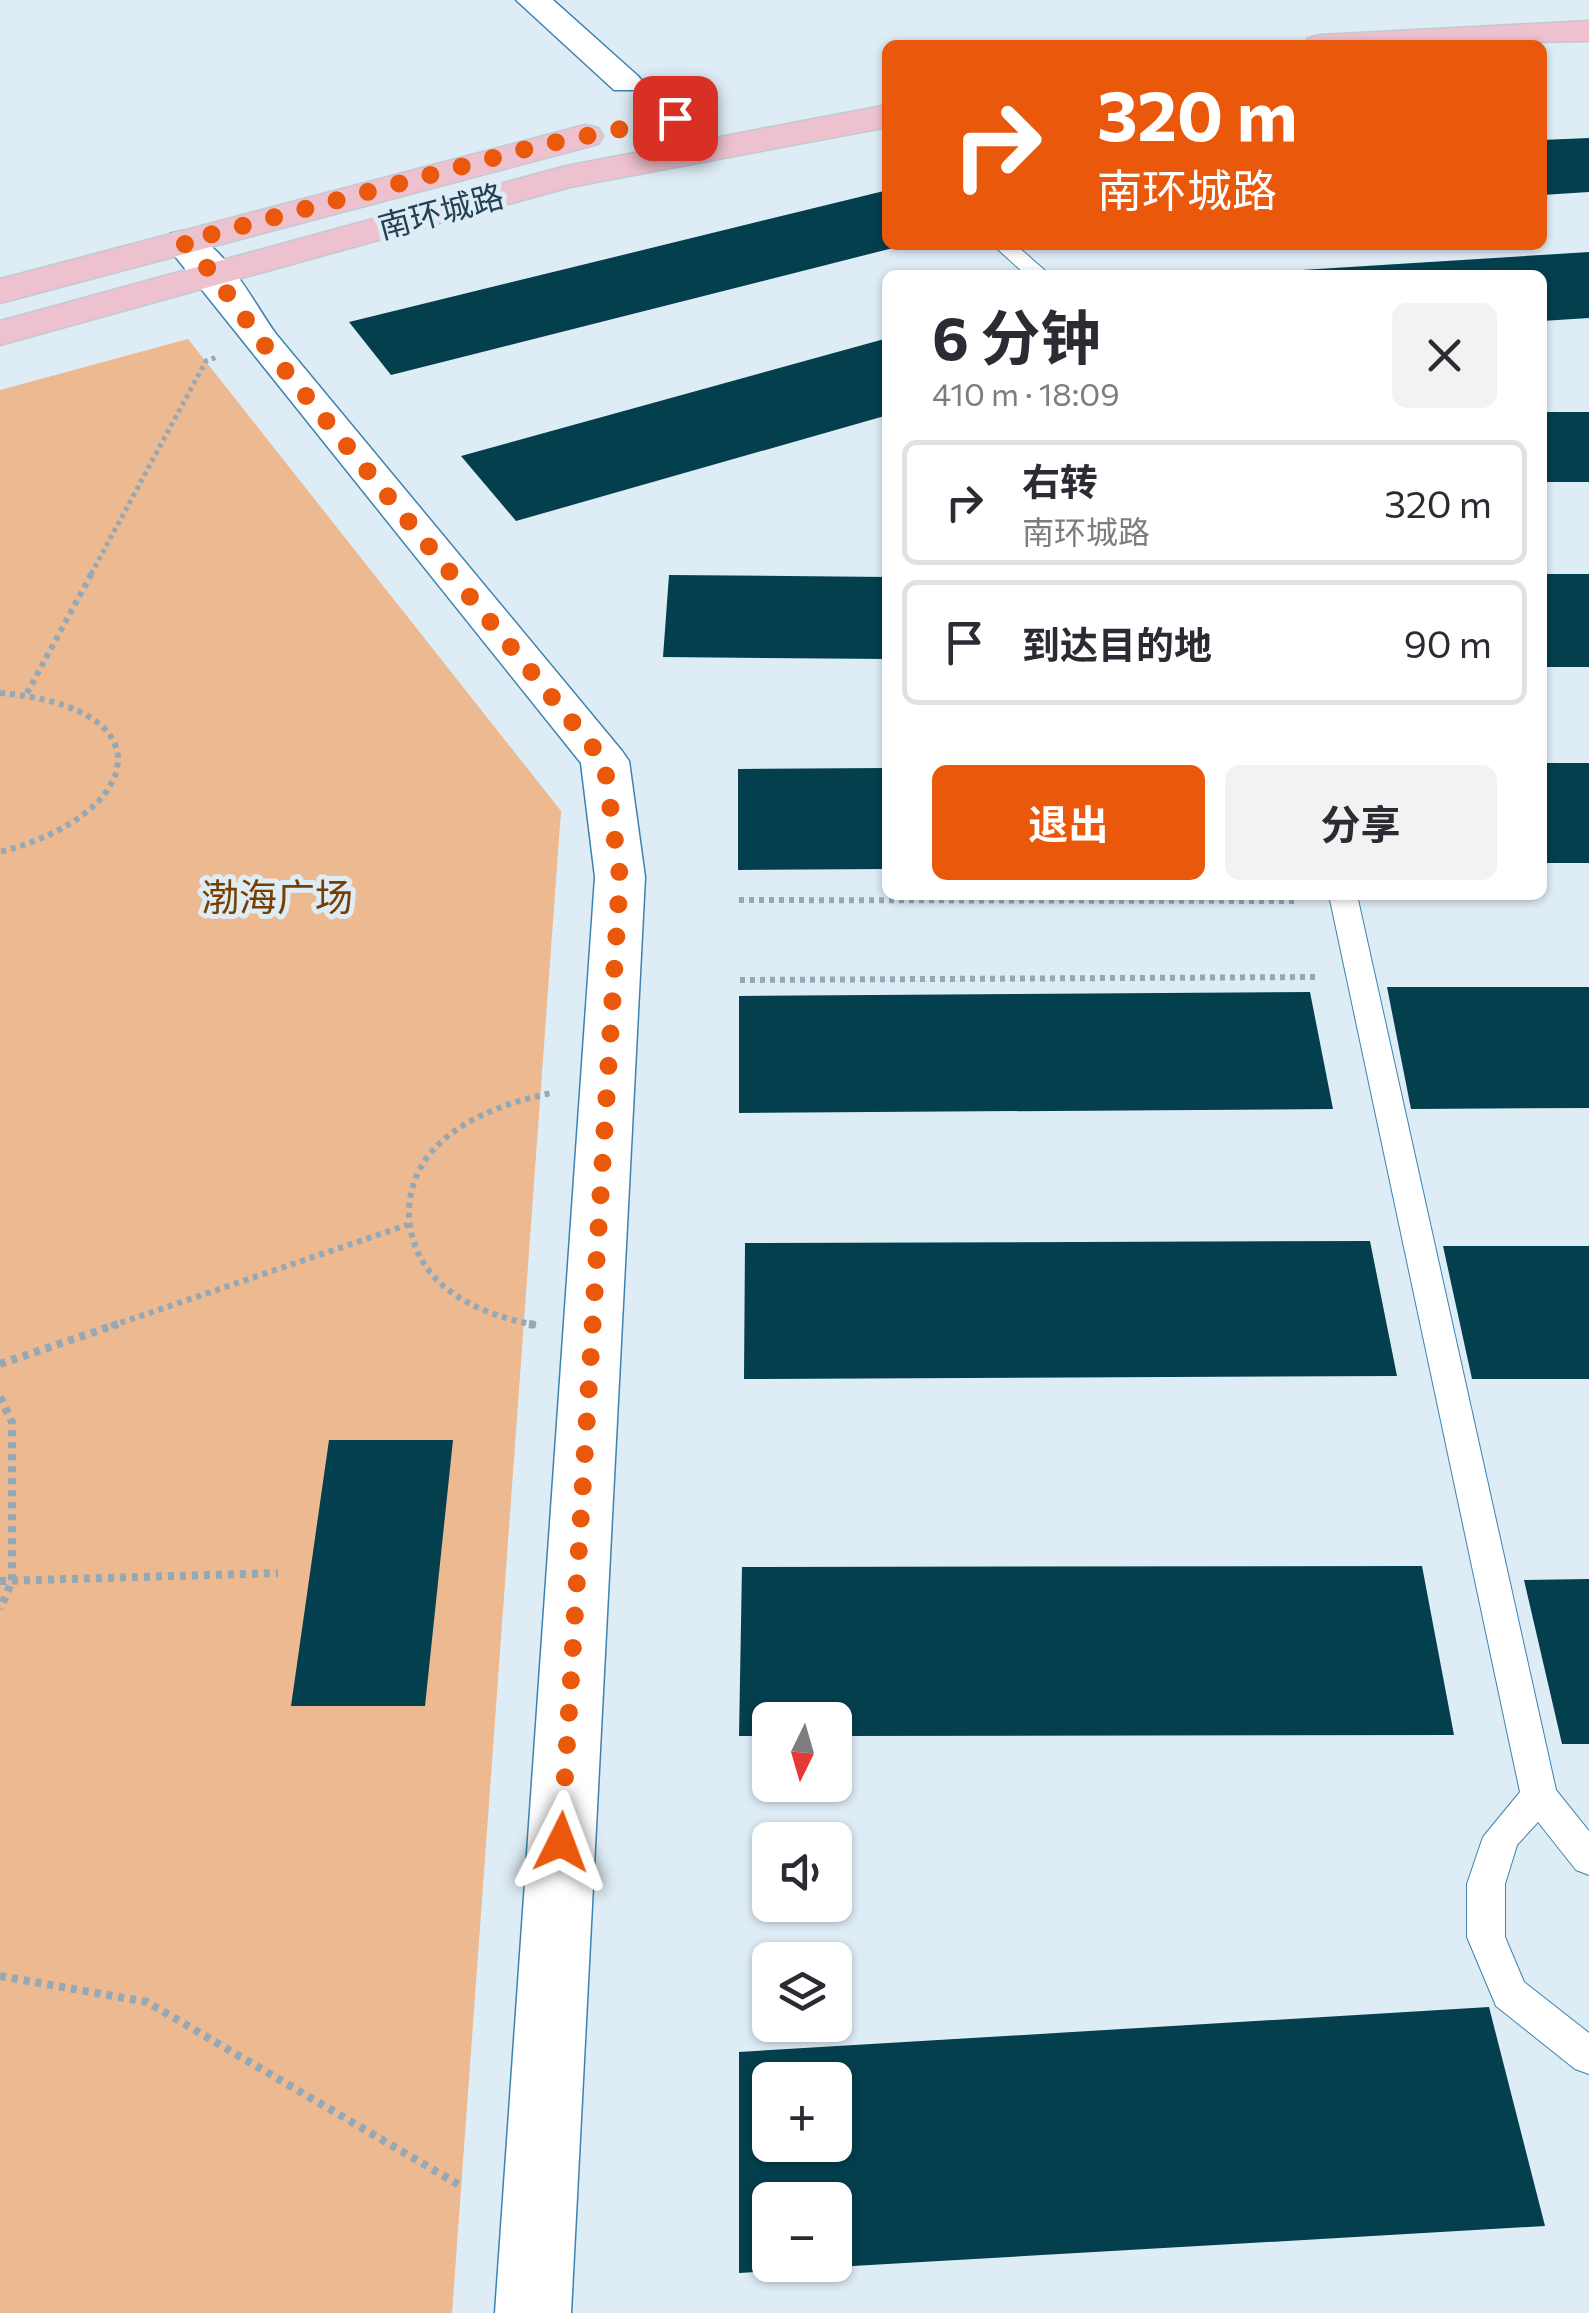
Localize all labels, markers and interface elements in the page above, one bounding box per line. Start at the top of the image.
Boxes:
text: 320 m [1097,70,1298,155]
pin [633,76,718,161]
icon: right [932,80,1062,210]
icon: arrive [648,91,703,146]
text: 南环城路 [1097,161,1277,216]
street label: 南环城路 [373,174,507,246]
text: 6 分钟 [932,299,1100,372]
button: close [1392,303,1497,408]
text: 410 m · 18:09 [932,373,1120,413]
text: 右转 [1022,457,1098,504]
icon: right [937,475,992,530]
text: 320 m [1384,479,1492,526]
text: 南环城路 [1022,511,1150,551]
icon: arrive [937,615,992,670]
text: 90 m [1404,619,1492,666]
text: 到达目的地 [1022,620,1212,667]
button: 退出 [932,765,1205,880]
button: 分享 [1225,765,1497,880]
park label: 渤海广场 [201,872,353,919]
north arrow [752,1702,852,1802]
map controls [752,1702,852,2282]
position arrow [509,1790,613,1894]
button: sound [752,1822,852,1922]
button: layers [752,1942,852,2042]
button: + [752,2062,852,2162]
button: − [752,2182,852,2282]

